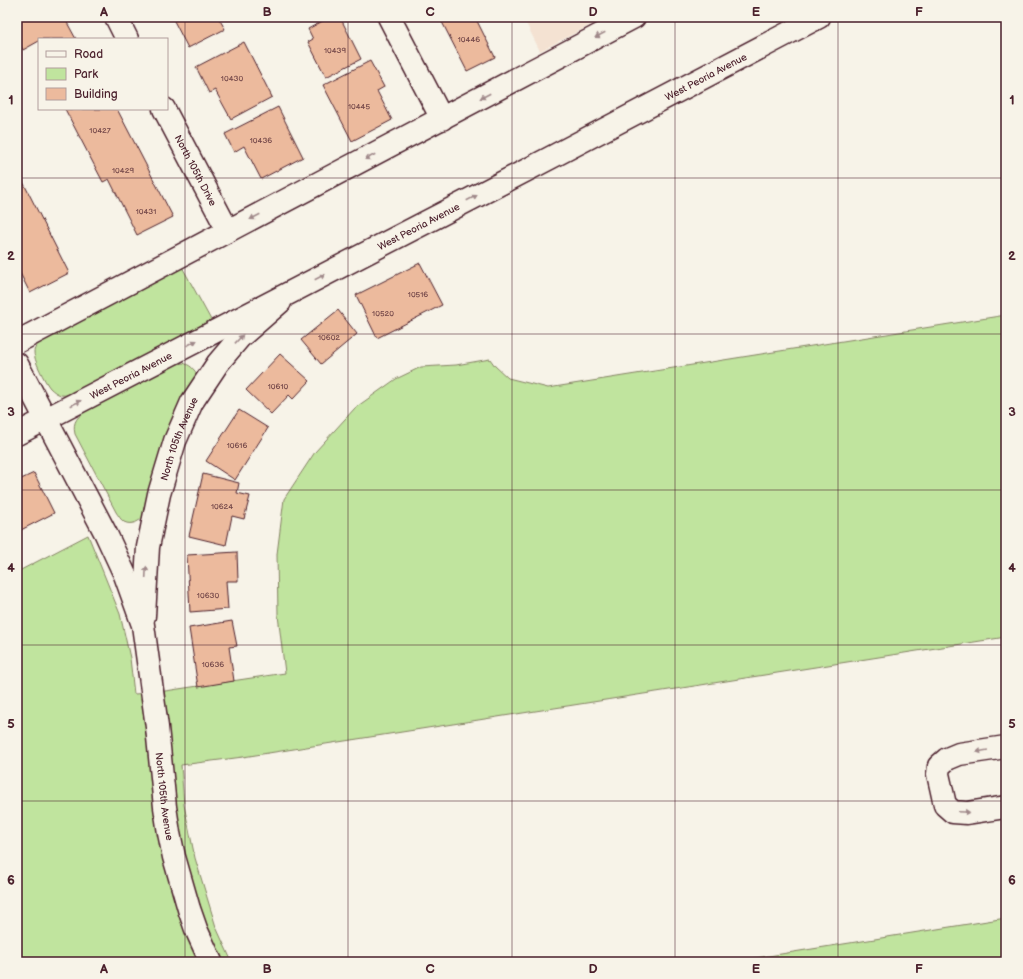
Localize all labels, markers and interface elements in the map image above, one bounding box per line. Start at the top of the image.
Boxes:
text: A [99,4,108,20]
text: B [262,4,272,20]
text: C [425,4,435,20]
text: D [588,4,598,20]
text: E [752,4,761,20]
text: F [915,4,923,20]
one-way arrow [594,32,605,38]
house number: 10446 [458,35,480,44]
legend [38,38,168,110]
house number: 10439 [324,46,346,55]
text: Road [74,47,103,62]
street label: West Peoria Avenue [663,51,749,104]
text: Park [74,67,98,82]
house number: 10430 [221,74,243,83]
text: Building [74,87,118,102]
text: 1 [8,92,14,108]
one-way arrow [479,92,490,99]
text: 1 [1009,92,1015,108]
house number: 10445 [348,102,370,111]
house number: 10427 [89,126,111,135]
street label: North 105th Drive [172,133,219,208]
house number: 10436 [250,136,272,145]
one-way arrow [364,153,376,160]
house number: 10429 [112,166,134,175]
one-way arrow [467,195,478,201]
street label: West Peoria Avenue [376,201,462,253]
house number: 10431 [136,207,156,216]
one-way arrow [249,213,260,220]
text: 2 [7,248,15,264]
text: 2 [1008,248,1016,264]
one-way arrow [314,274,325,280]
house number: 10516 [408,290,428,299]
house number: 10520 [372,309,394,318]
house number: 10602 [318,333,340,342]
one-way arrow [234,334,244,344]
one-way arrow [186,340,198,346]
street label: West Peoria Avenue [88,350,174,402]
house number: 10610 [268,382,289,391]
street label: North 105th Avenue [158,395,201,482]
one-way arrow [71,400,82,406]
text: 3 [7,404,15,420]
text: 3 [1008,404,1016,420]
house number: 10616 [227,441,247,450]
house number: 10624 [211,502,233,511]
text: 4 [7,560,15,576]
text: 4 [1008,560,1016,576]
one-way arrow [143,566,150,578]
house number: 10630 [197,591,219,600]
house number: 10636 [202,660,224,669]
text: 5 [7,716,15,732]
text: 5 [1008,716,1016,732]
one-way arrow [976,748,988,754]
street label: North 105th Avenue [153,752,175,842]
one-way arrow [958,809,970,816]
text: 6 [7,872,15,888]
text: 6 [1008,872,1016,888]
text: A [99,961,108,977]
text: B [262,961,272,977]
text: C [425,961,435,977]
text: D [588,961,598,977]
text: E [752,961,761,977]
text: F [915,961,923,977]

